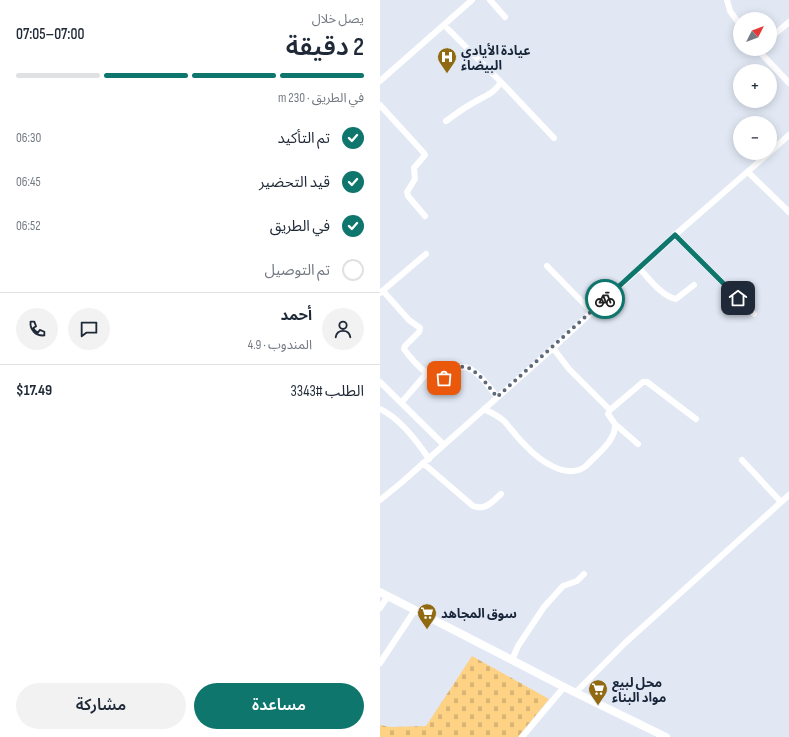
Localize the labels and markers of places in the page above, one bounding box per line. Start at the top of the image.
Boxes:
place label: عيادة الأيادي البيضاء [461,43,531,74]
hospital icon: عيادة الأيادي البيضاء [436,46,458,74]
pin [721,281,755,315]
pin [427,361,461,395]
supermarket icon: سوق المجاهد [416,602,438,630]
place label: سوق المجاهد [441,606,517,622]
place label: محل لبيع مواد البناء [612,675,666,706]
supermarket icon: محل لبيع مواد البناء [587,678,609,706]

